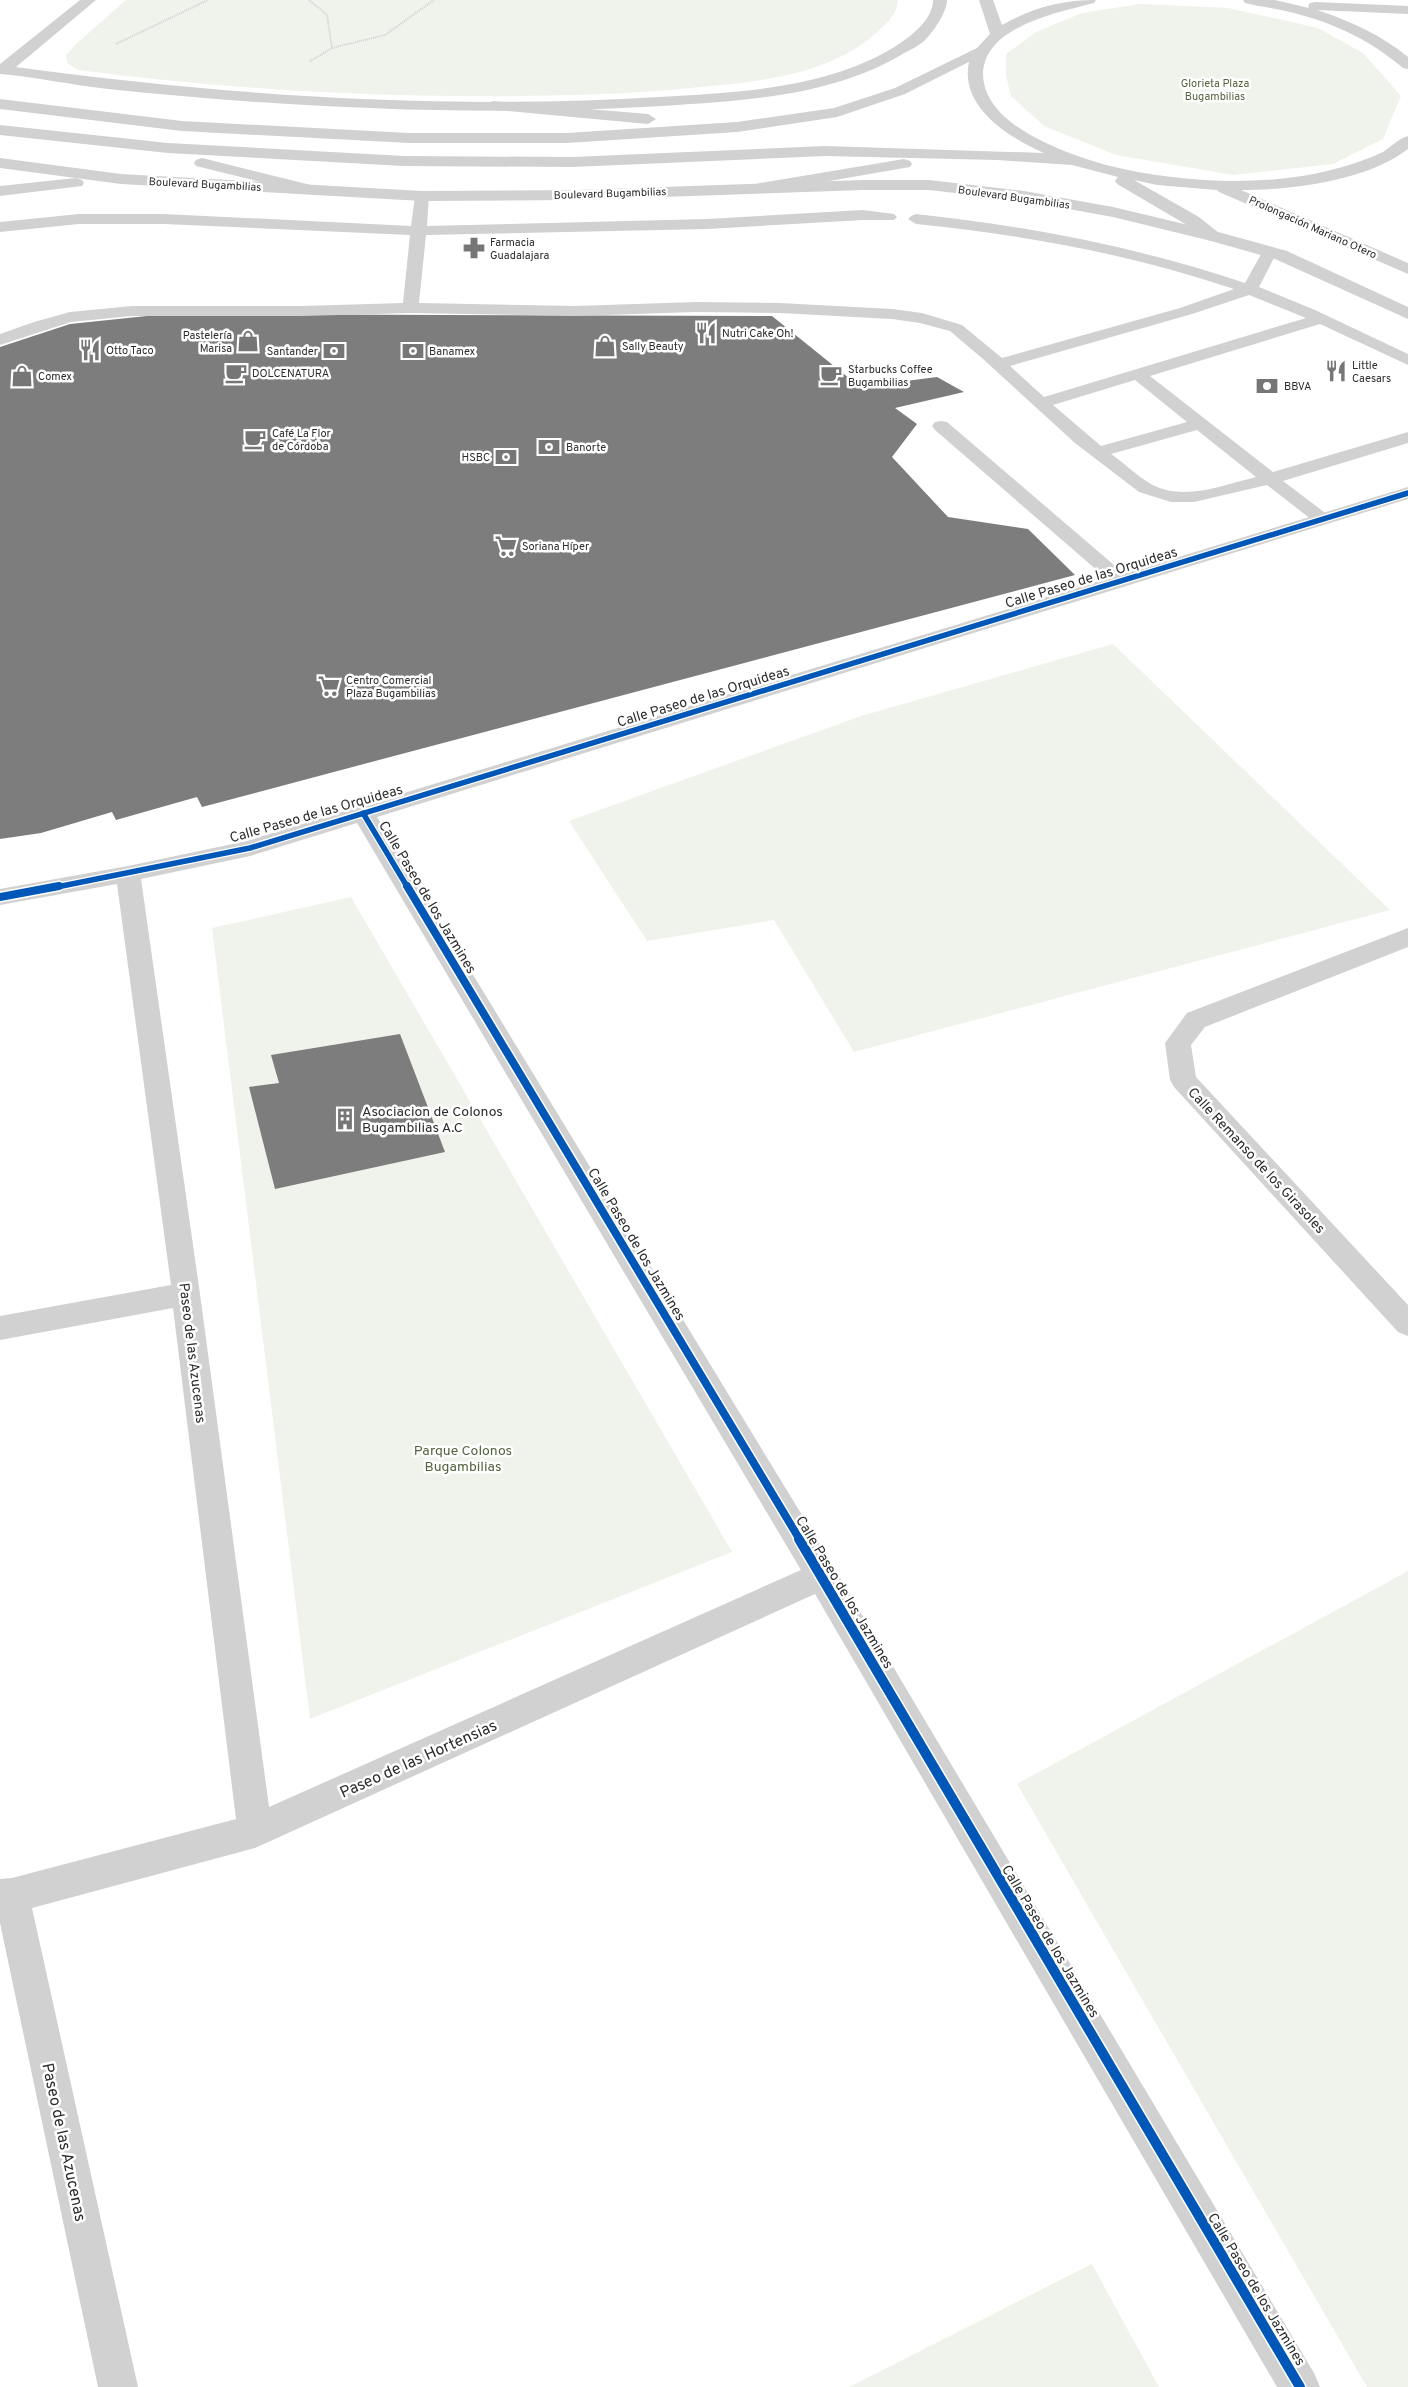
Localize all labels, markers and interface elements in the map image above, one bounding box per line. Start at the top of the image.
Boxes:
park label: Glorieta Plaza Bugambilias [1181,77,1250,104]
street label: Boulevard Bugambilias [148,175,262,195]
street label: Boulevard Bugambilias [957,183,1071,213]
street label: Boulevard Bugambilias [553,185,667,203]
street label: Prolongación Mariano Otero [1246,193,1379,262]
pharmacy icon: Farmacia Guadalajara [461,235,487,261]
place label: Farmacia Guadalajara [490,236,550,263]
restaurant icon: Nutri Cake Oh! [693,320,719,346]
place label: Nutri Cake Oh! [722,327,793,341]
shop icon: Pastelería Marisa [235,328,261,354]
place label: Pastelería Marisa [183,329,232,356]
shop icon: Sally Beauty [592,333,618,359]
restaurant icon: Otto Taco [77,337,103,363]
bank icon: Santander [321,338,347,364]
bank icon: Banamex [400,338,426,364]
place label: Sally Beauty [622,340,684,354]
place label: Otto Taco [106,344,154,358]
place label: Santander [267,345,319,359]
place label: Banamex [429,345,475,359]
restaurant icon: Little Caesars [1323,358,1349,384]
place label: Little Caesars [1352,359,1391,386]
cafe icon: DOLCENATURA [223,360,249,386]
cafe icon: Starbucks Coffee Bugambilias [818,362,844,388]
shop icon: Comex [9,363,35,389]
place label: Starbucks Coffee Bugambilias [848,363,933,390]
place label: DOLCENATURA [252,367,329,381]
place label: Comex [38,370,72,384]
bank icon: BBVA [1254,373,1280,399]
place label: BBVA [1284,380,1311,394]
cafe icon: Café La Flor de Córdoba [242,426,268,452]
place label: Café La Flor de Córdoba [272,427,331,454]
bank icon: Banorte [536,434,562,460]
place label: Banorte [566,441,606,455]
bank icon: HSBC [493,444,519,470]
place label: HSBC [461,451,490,465]
supermarket icon: Soriana Híper [493,533,519,559]
place label: Soriana Híper [522,540,590,554]
street label: Calle Paseo de las Orquideas [1003,544,1180,613]
street label: Calle Paseo de las Orquideas [615,663,792,732]
supermarket icon: Centro Comercial Plaza Bugambilias [316,673,342,699]
place label: Centro Comercial Plaza Bugambilias [346,674,436,701]
street label: Calle Paseo de las Orquideas [228,782,405,847]
street label: Calle Paseo de los Jazmines [374,818,479,977]
street label: Calle Remanso de los Girasoles [1184,1084,1328,1238]
place label: Asociacion de Colonos Bugambilias A.C [362,1104,503,1137]
building icon: Asociacion de Colonos Bugambilias A.C [332,1106,358,1132]
street label: Calle Paseo de los Jazmines [583,1165,688,1324]
street label: Paseo de las Azucenas [174,1282,209,1424]
park label: Parque Colonos Bugambilias [414,1443,512,1476]
street label: Calle Paseo de los Jazmines [791,1513,896,1672]
street label: Paseo de las Hortensias [337,1716,501,1804]
street label: Calle Paseo de los Jazmines [997,1862,1102,2021]
street label: Paseo de las Azucenas [36,2061,90,2223]
street label: Calle Paseo de los Jazmines [1203,2210,1308,2369]

